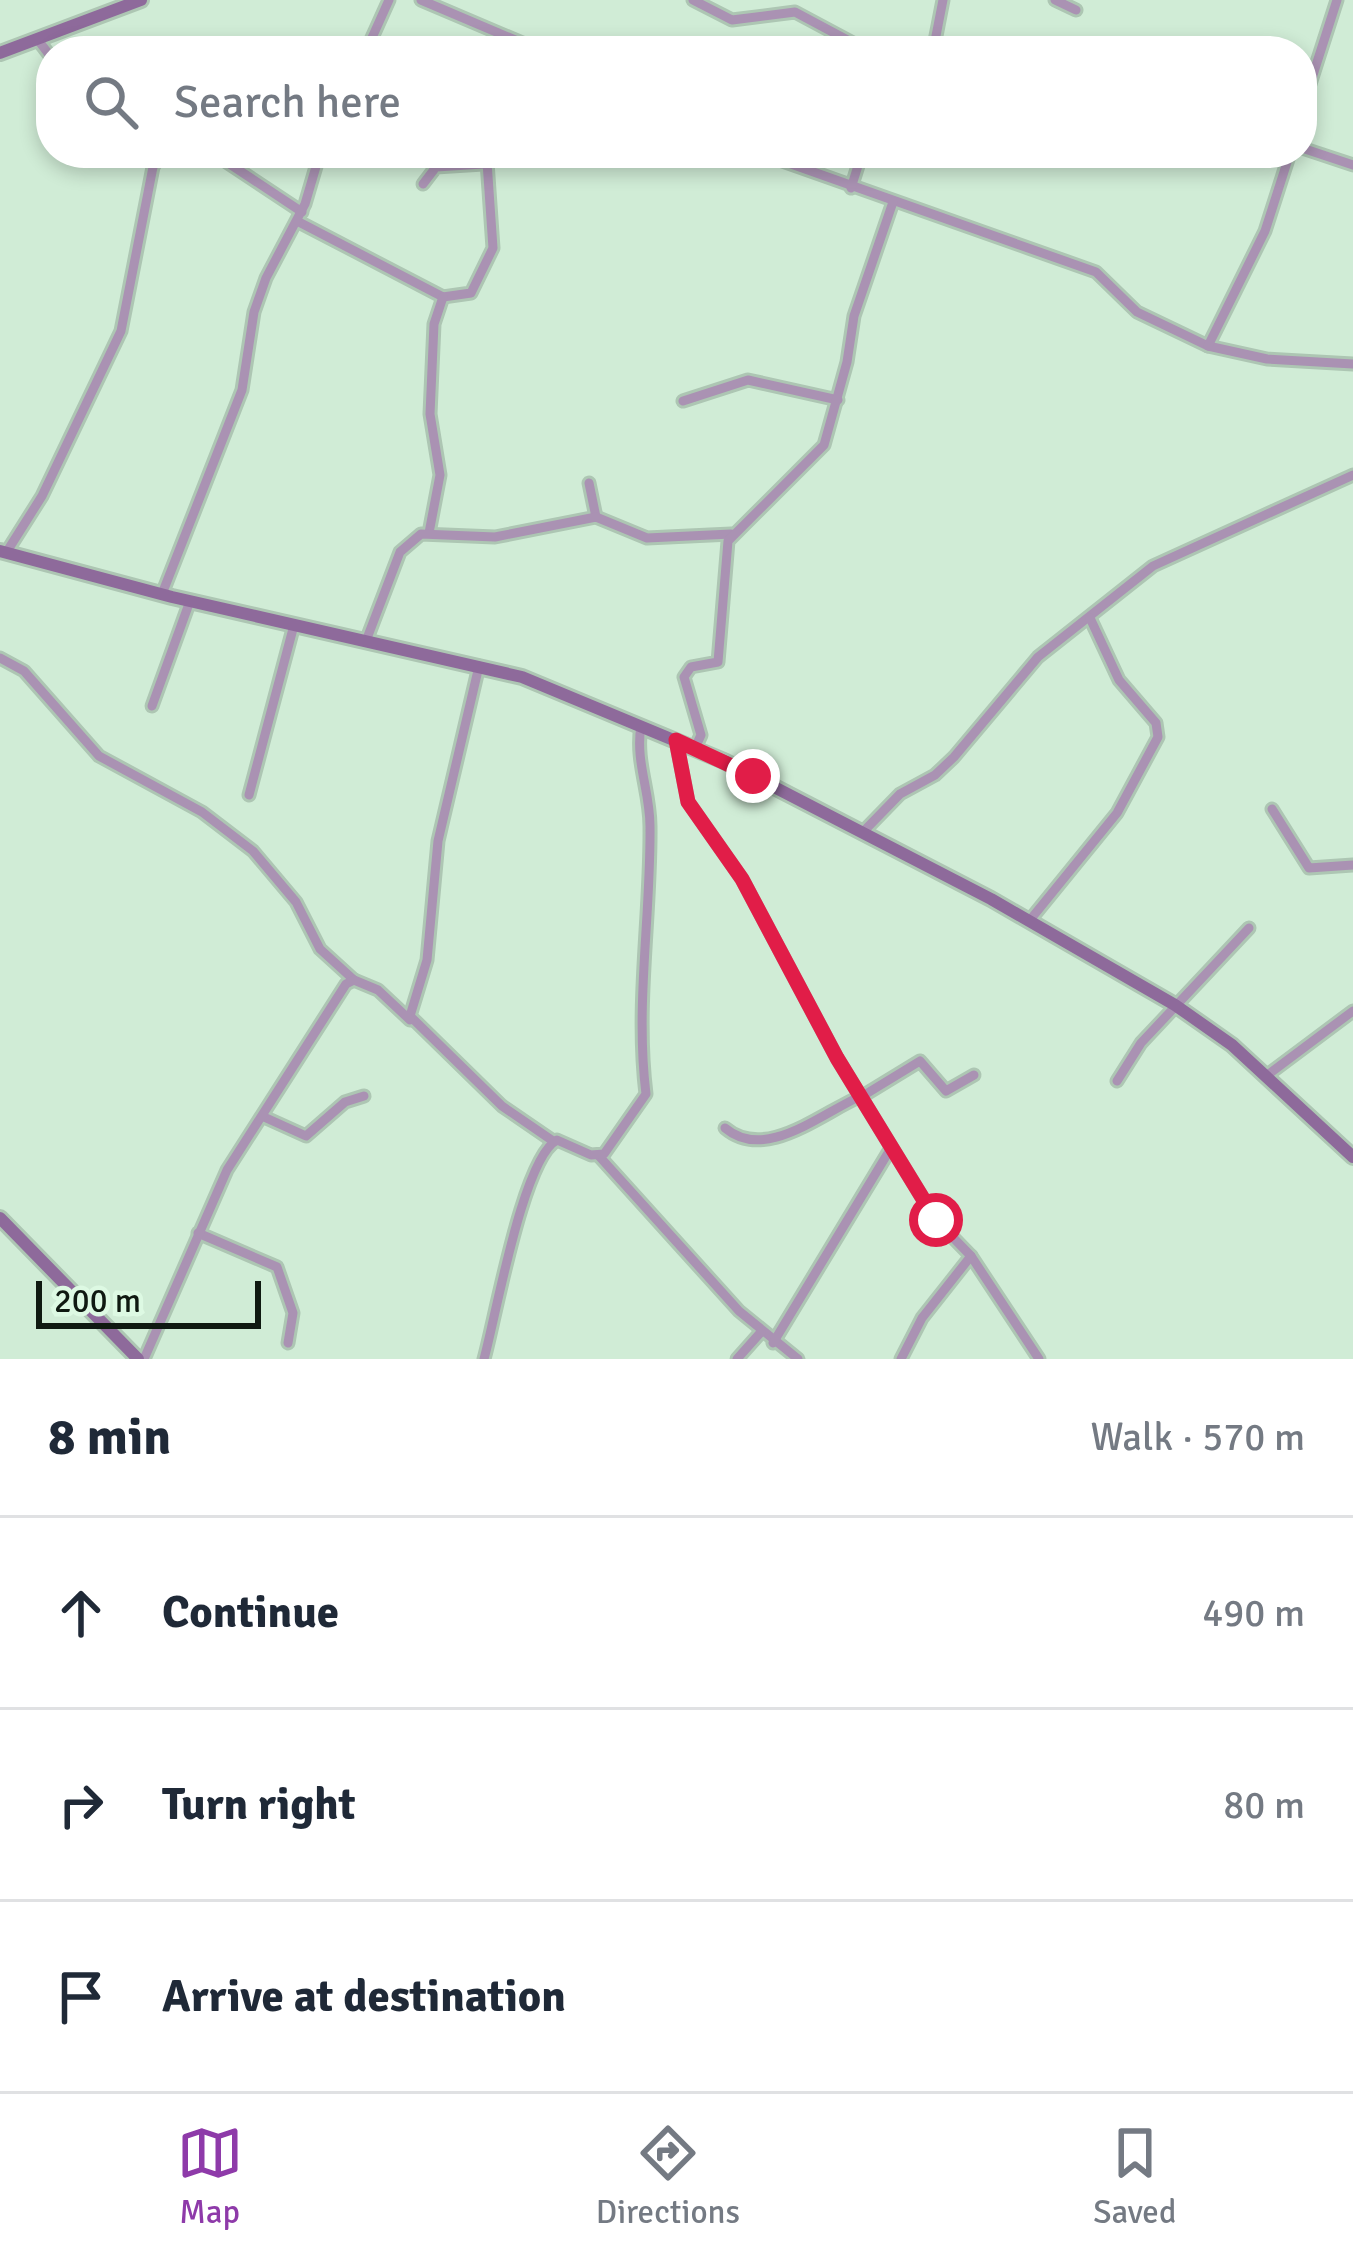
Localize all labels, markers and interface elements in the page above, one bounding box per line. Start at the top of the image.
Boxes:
search box [36,36,1317,168]
icon: search [78,69,144,135]
text: Search here [174,75,401,130]
route end [726,749,780,803]
route start [909,1193,963,1247]
scale bar [36,1275,261,1328]
text: 200 m [54,1281,141,1322]
text: 8 min [48,1406,171,1469]
text: Walk · 570 m [1091,1413,1305,1461]
icon: ahead [48,1580,114,1646]
text: Continue [162,1585,339,1640]
text: 490 m [1202,1589,1305,1637]
icon: right [48,1772,114,1838]
text: Turn right [162,1777,356,1832]
text: 80 m [1223,1781,1305,1829]
icon: arrive [48,1964,114,2030]
text: Arrive at destination [162,1969,566,2024]
tab: Map [177,2120,243,2233]
tab: Directions [596,2120,740,2233]
tab: Saved [1093,2120,1176,2233]

